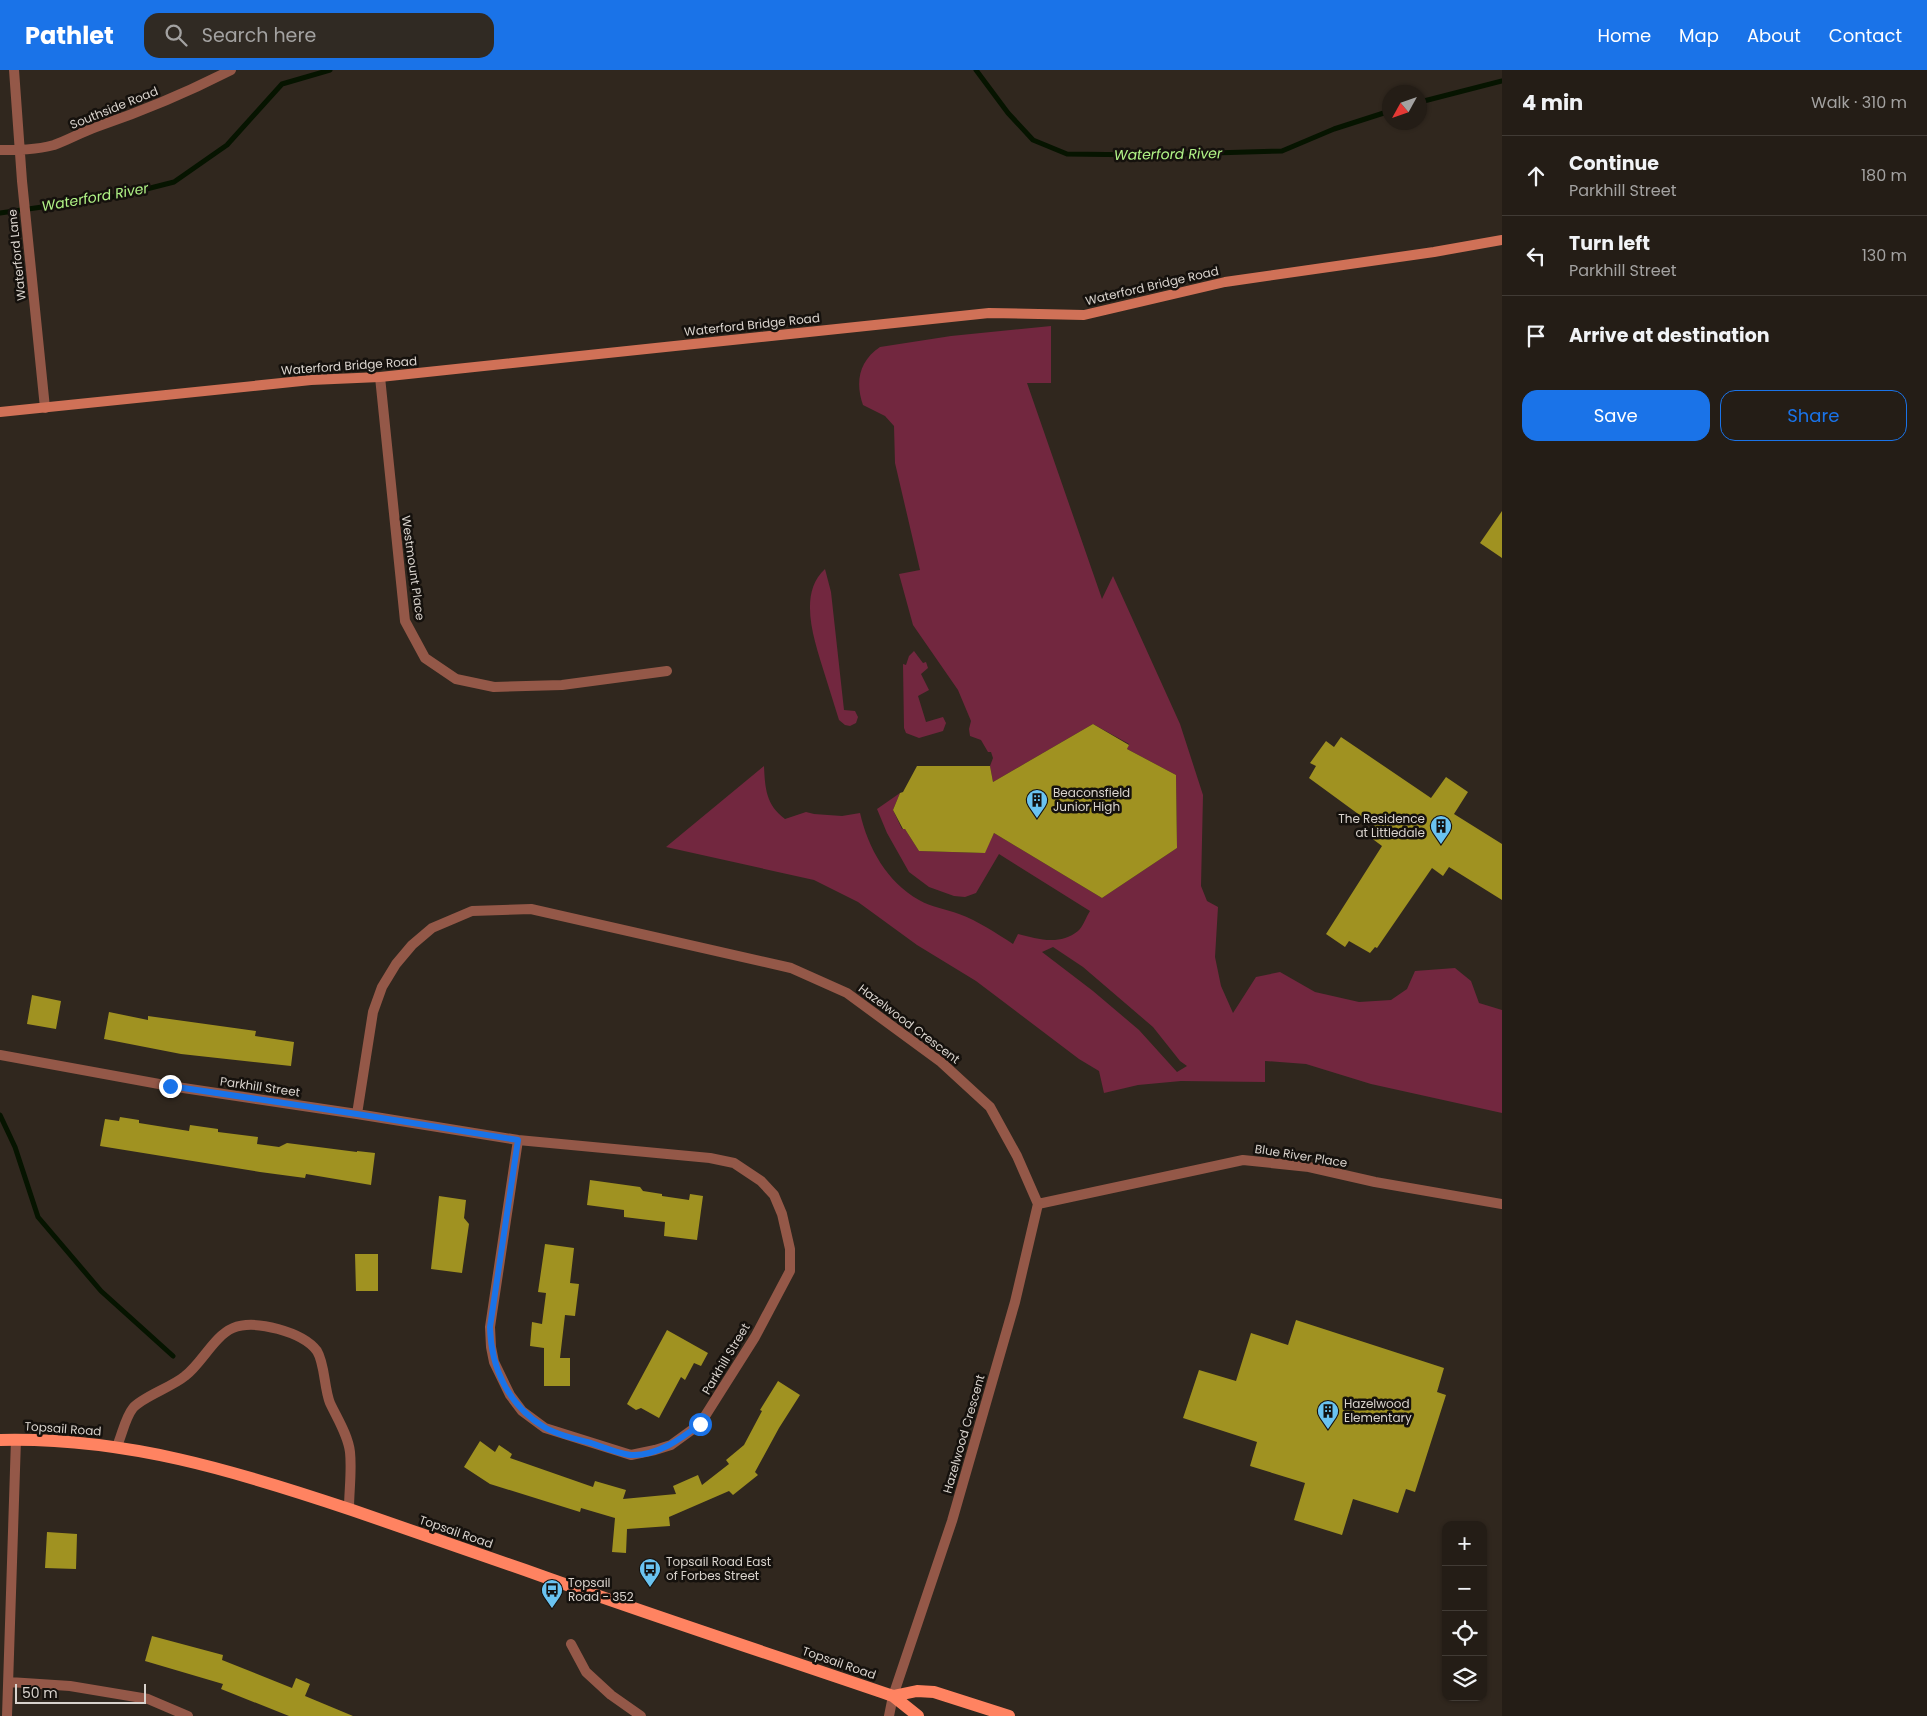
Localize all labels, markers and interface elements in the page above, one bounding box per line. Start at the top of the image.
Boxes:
search box [144,13,494,58]
text: Pathlet [25,19,114,52]
icon: search [162,21,190,49]
text: Search here [202,22,316,49]
text: Home [1597,23,1651,48]
text: Map [1679,23,1719,48]
text: About [1747,23,1801,48]
text: Contact [1829,23,1902,48]
street label: Southside Road [67,82,160,133]
north arrow [1382,85,1427,130]
text: 4 min [1522,88,1583,117]
text: Walk · 310 m [1811,91,1907,114]
water label: Waterford River [1114,143,1223,165]
text: Continue [1569,150,1659,177]
icon: ahead [1522,162,1550,190]
text: 180 m [1861,164,1907,187]
water label: Waterford River [40,178,151,216]
text: Parkhill Street [1569,179,1676,202]
street label: Waterford Lane [3,208,30,302]
text: Turn left [1569,230,1650,257]
icon: left [1522,242,1550,270]
text: 130 m [1862,244,1907,267]
text: Parkhill Street [1569,259,1676,282]
street label: Waterford Bridge Road [1084,262,1220,309]
street label: Waterford Bridge Road [683,309,821,340]
icon: arrive [1522,322,1550,350]
text: Arrive at destination [1569,322,1770,349]
street label: Waterford Bridge Road [280,352,418,379]
button: Save [1522,390,1710,441]
button: Share [1720,390,1907,441]
street label: Westmount Place [398,515,429,621]
place label: Beaconsfield Junior High [1053,784,1130,815]
building icon: Beaconsfield Junior High [1025,788,1049,819]
place label: The Residence at Littledale [1338,810,1425,841]
building icon: The Residence at Littledale [1429,814,1453,845]
street label: Hazelwood Crescent [855,980,964,1067]
street label: Parkhill Street [219,1072,301,1101]
route end [159,1075,182,1098]
street label: Blue River Place [1254,1140,1349,1171]
street label: Parkhill Street [698,1320,754,1398]
street label: Hazelwood Crescent [938,1372,989,1495]
place label: Hazelwood Elementary [1344,1395,1412,1426]
building icon: Hazelwood Elementary [1316,1399,1340,1430]
route start [689,1413,712,1436]
street label: Topsail Road [24,1417,102,1440]
street label: Topsail Road [417,1511,495,1552]
map controls [1442,1521,1487,1701]
button: + [1442,1521,1487,1566]
place label: Topsail Road East of Forbes Street [666,1553,771,1584]
bus stop icon: Topsail Road East of Forbes Street [638,1557,662,1588]
button: − [1442,1566,1487,1611]
place label: Topsail Road - 352 [568,1574,634,1605]
bus stop icon: Topsail Road - 352 [540,1578,564,1609]
button: locate [1442,1611,1487,1656]
street label: Topsail Road [800,1642,878,1683]
button: layers [1442,1656,1487,1701]
scale bar [15,1681,146,1704]
text: 50 m [22,1683,58,1703]

